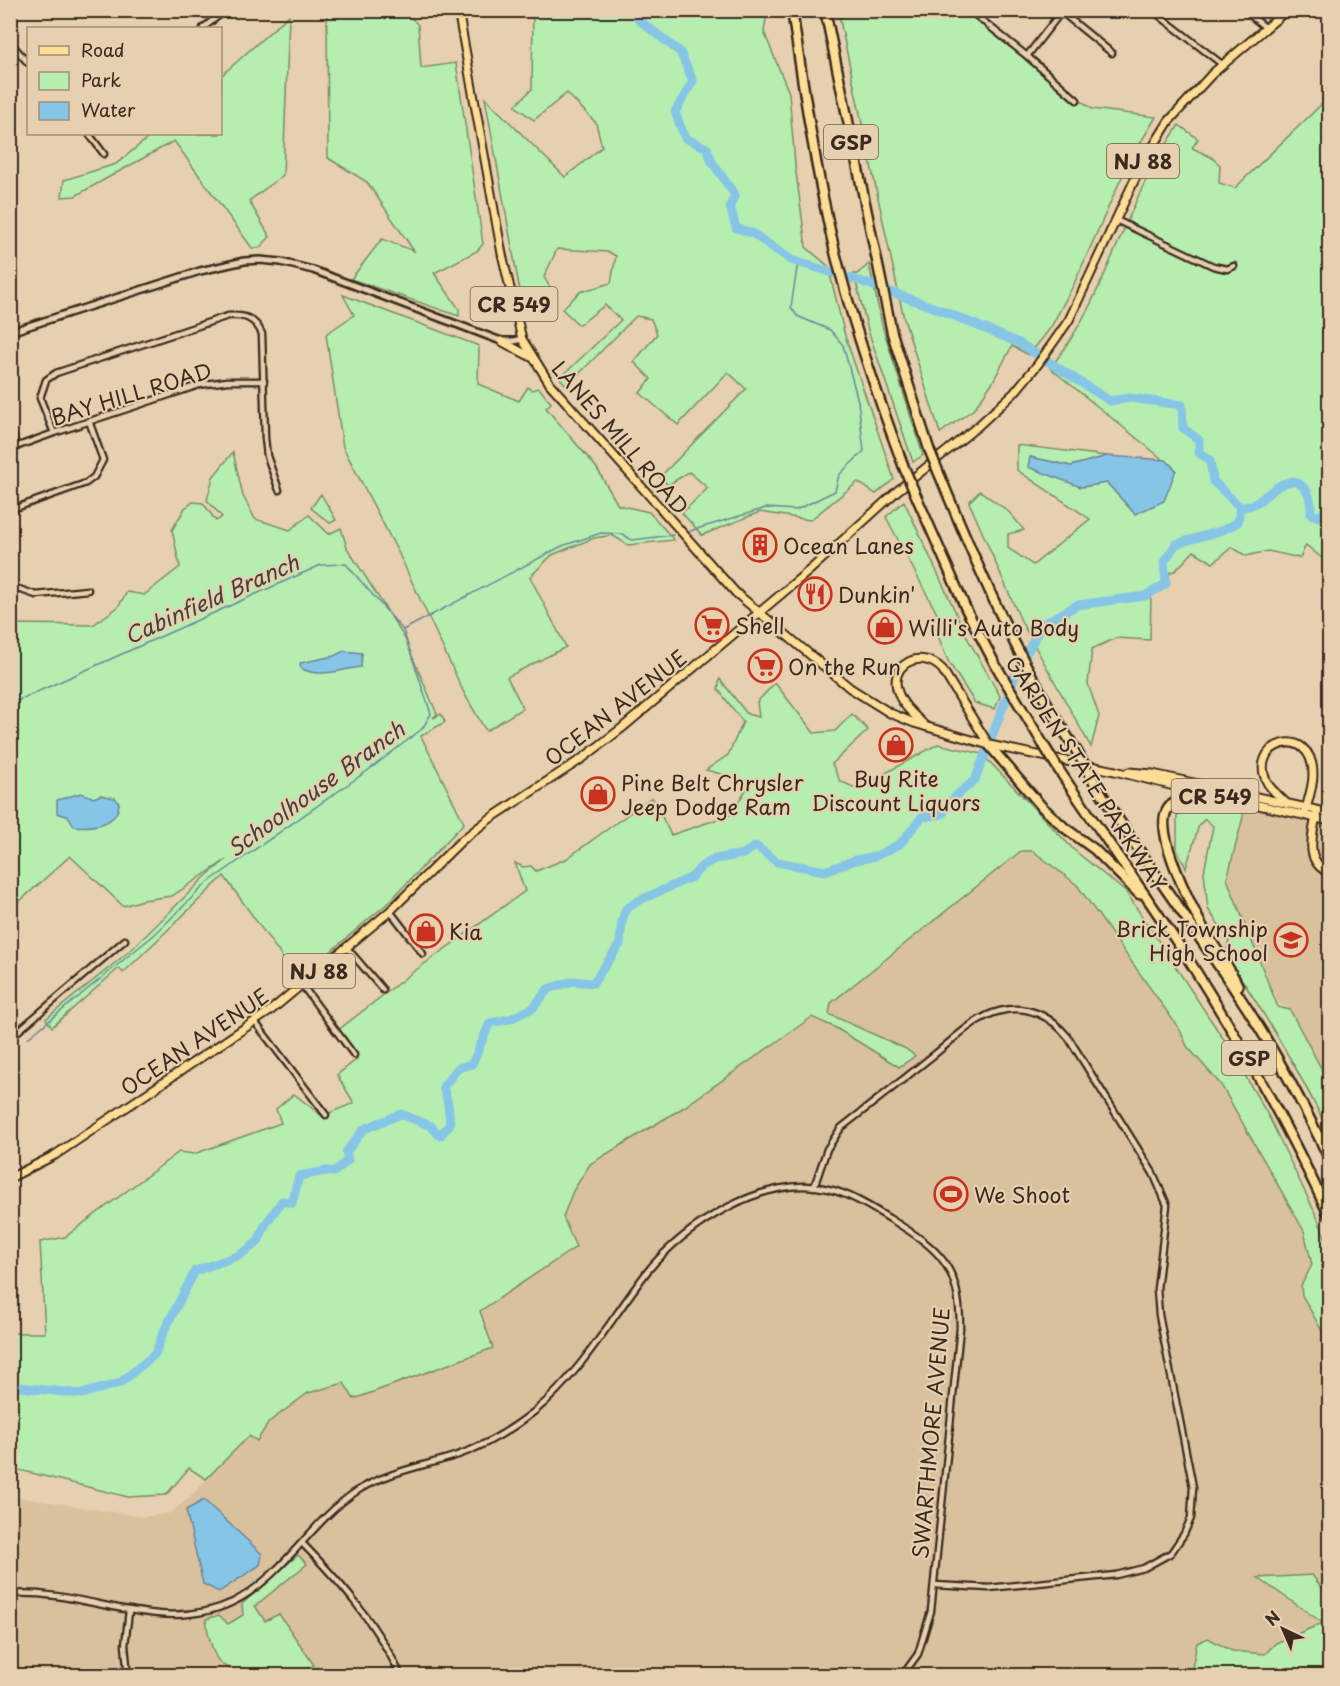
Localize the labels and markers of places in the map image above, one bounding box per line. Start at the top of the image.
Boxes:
building icon: Ocean Lanes [742,527,778,563]
place label: Ocean Lanes [783,529,914,561]
restaurant icon: Dunkin' [797,576,833,612]
place label: Dunkin' [838,578,915,610]
supermarket icon: Shell [694,607,730,643]
place label: Shell [735,609,784,641]
shop icon: Willi's Auto Body [867,609,903,645]
place label: Willi's Auto Body [908,611,1079,643]
supermarket icon: On the Run [747,648,783,684]
place label: On the Run [788,650,901,682]
shop icon: Buy Rite Discount Liquors [878,727,914,763]
place label: Buy Rite Discount Liquors [812,762,980,818]
place label: Pine Belt Chrysler Jeep Dodge Ram [621,766,804,822]
shop icon: Pine Belt Chrysler Jeep Dodge Ram [580,776,616,812]
place label: Brick Township High School [1115,912,1268,968]
shop icon: Kia [408,913,444,949]
place label: Kia [449,915,482,947]
school or university icon: Brick Township High School [1273,922,1309,958]
sports icon: We Shoot [933,1176,969,1212]
place label: We Shoot [974,1178,1070,1210]

